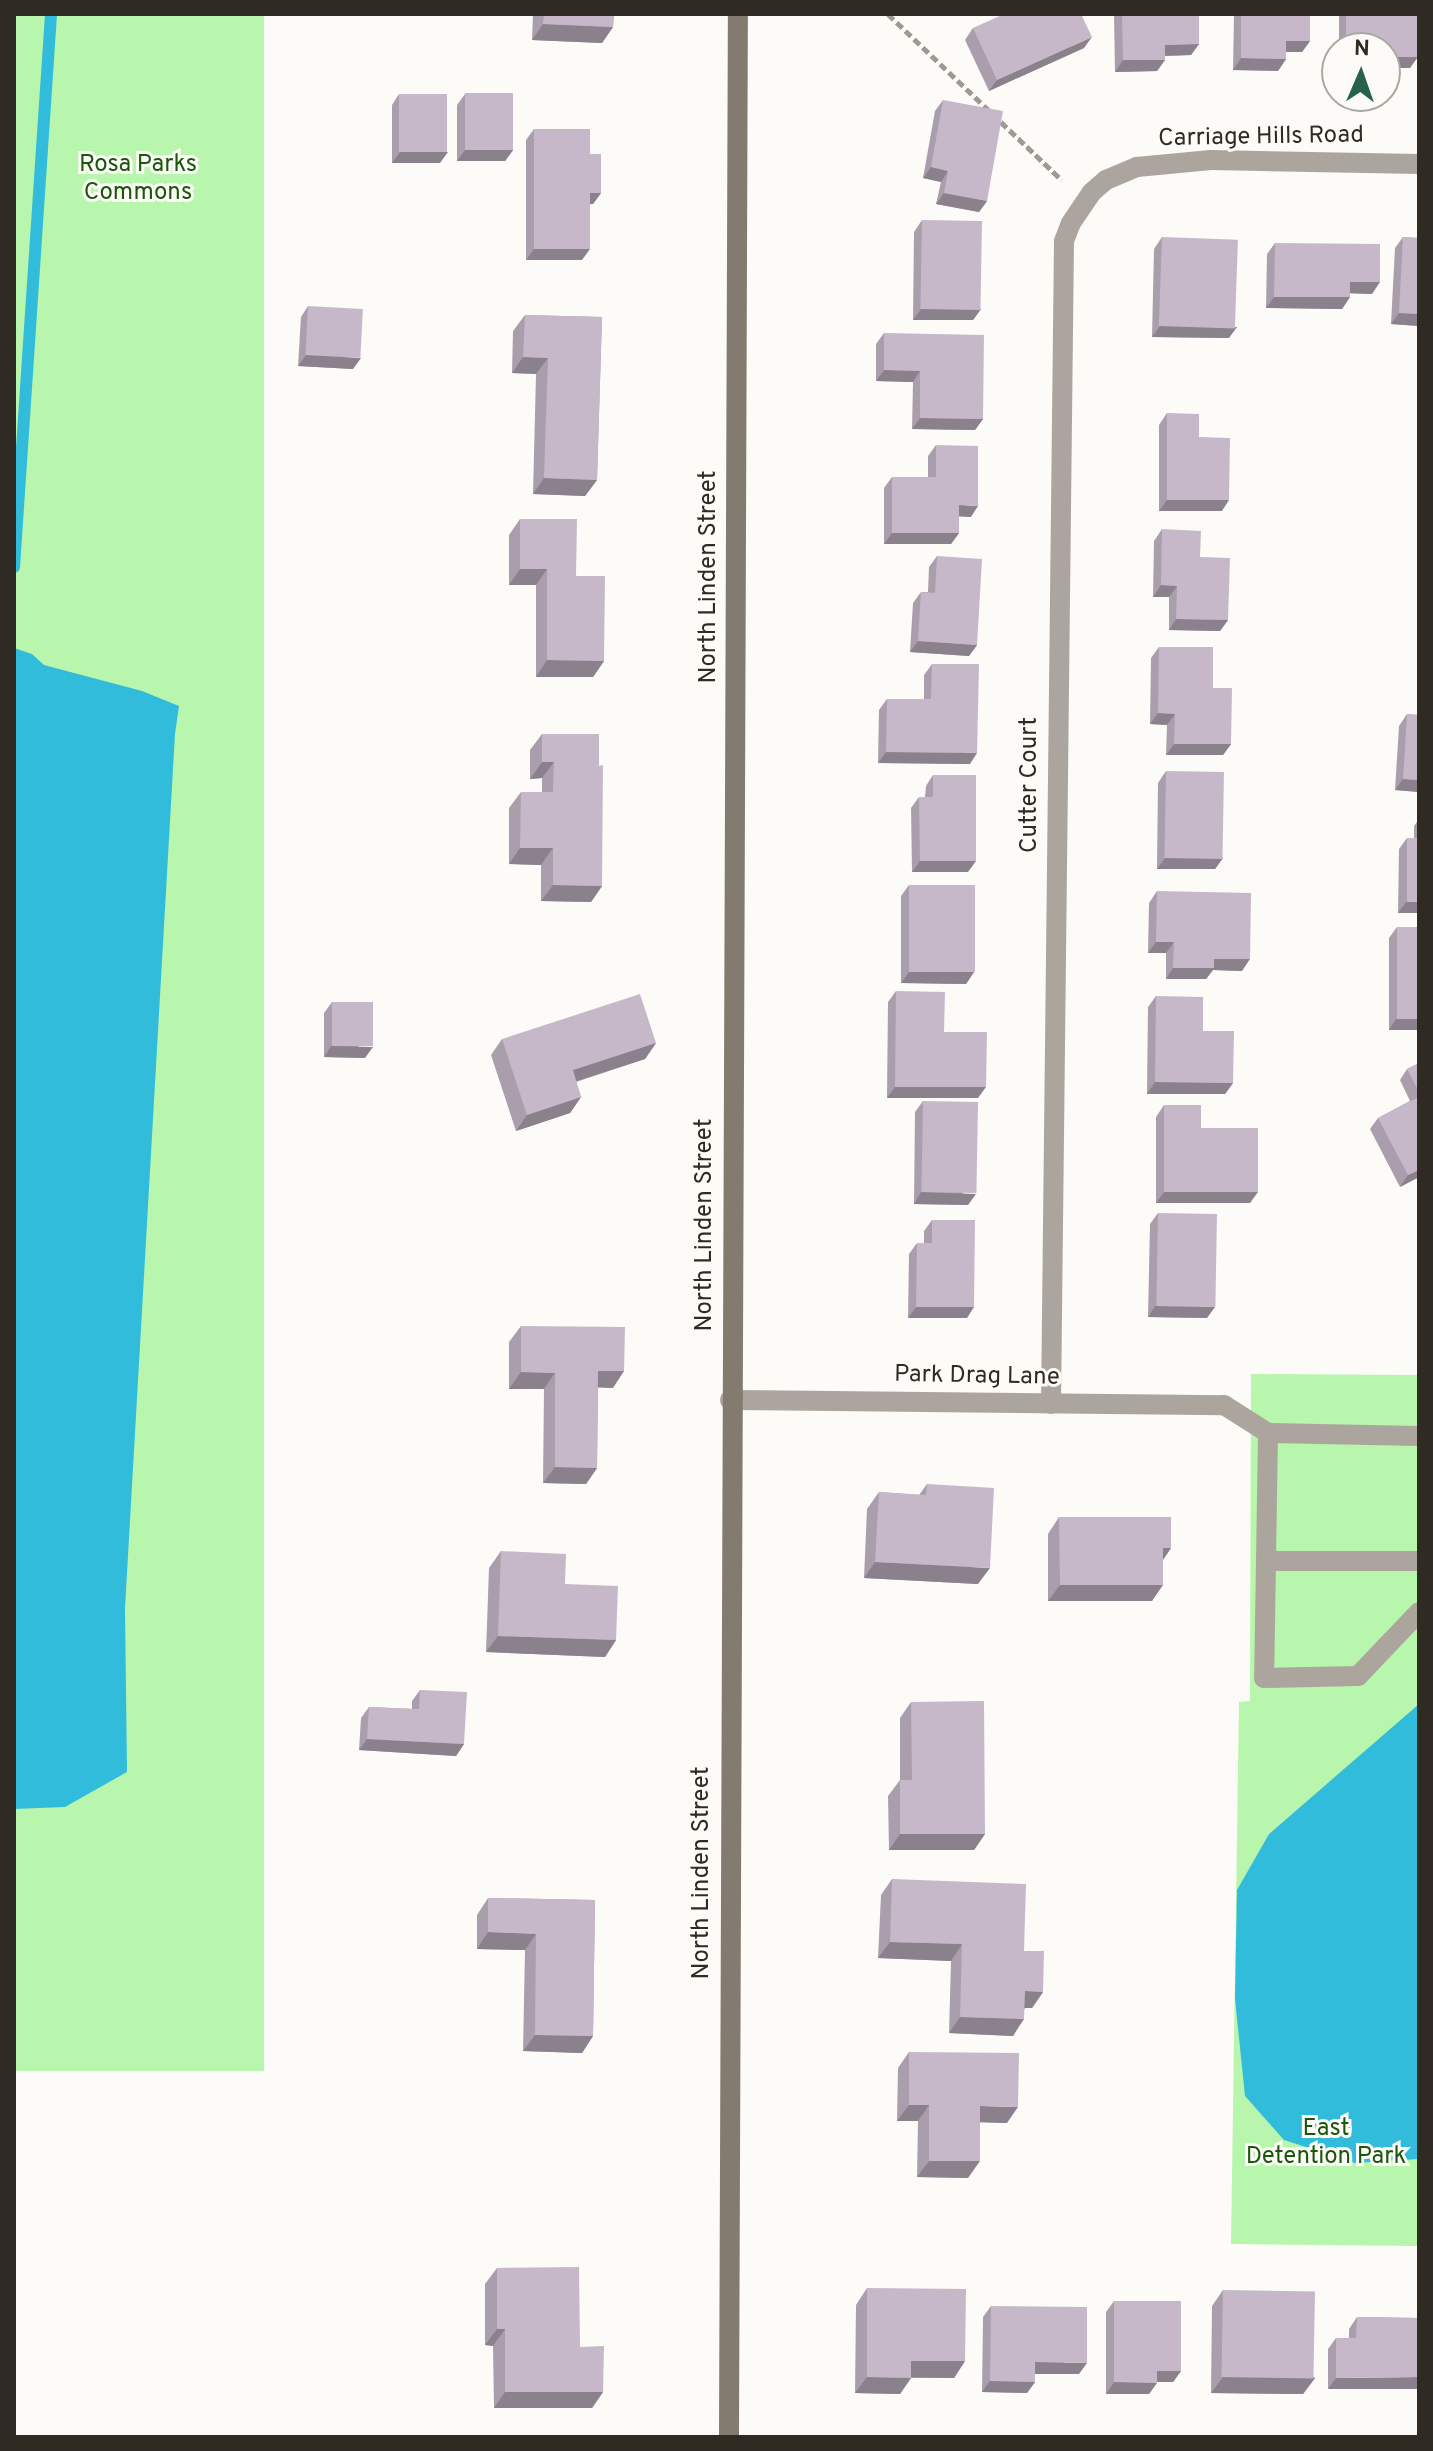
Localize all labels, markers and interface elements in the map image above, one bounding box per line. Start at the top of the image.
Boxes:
north arrow [1321,32,1401,112]
text: N [1353,36,1370,63]
street label: Carriage Hills Road [1158,122,1364,154]
park label: Rosa Parks Commons [79,152,197,208]
street label: North Linden Street [696,471,724,683]
street label: Cutter Court [1017,717,1045,853]
street label: North Linden Street [692,1119,720,1331]
street label: Park Drag Lane [894,1361,1060,1393]
street label: North Linden Street [689,1767,717,1979]
park label: East Detention Park [1246,2116,1406,2172]

